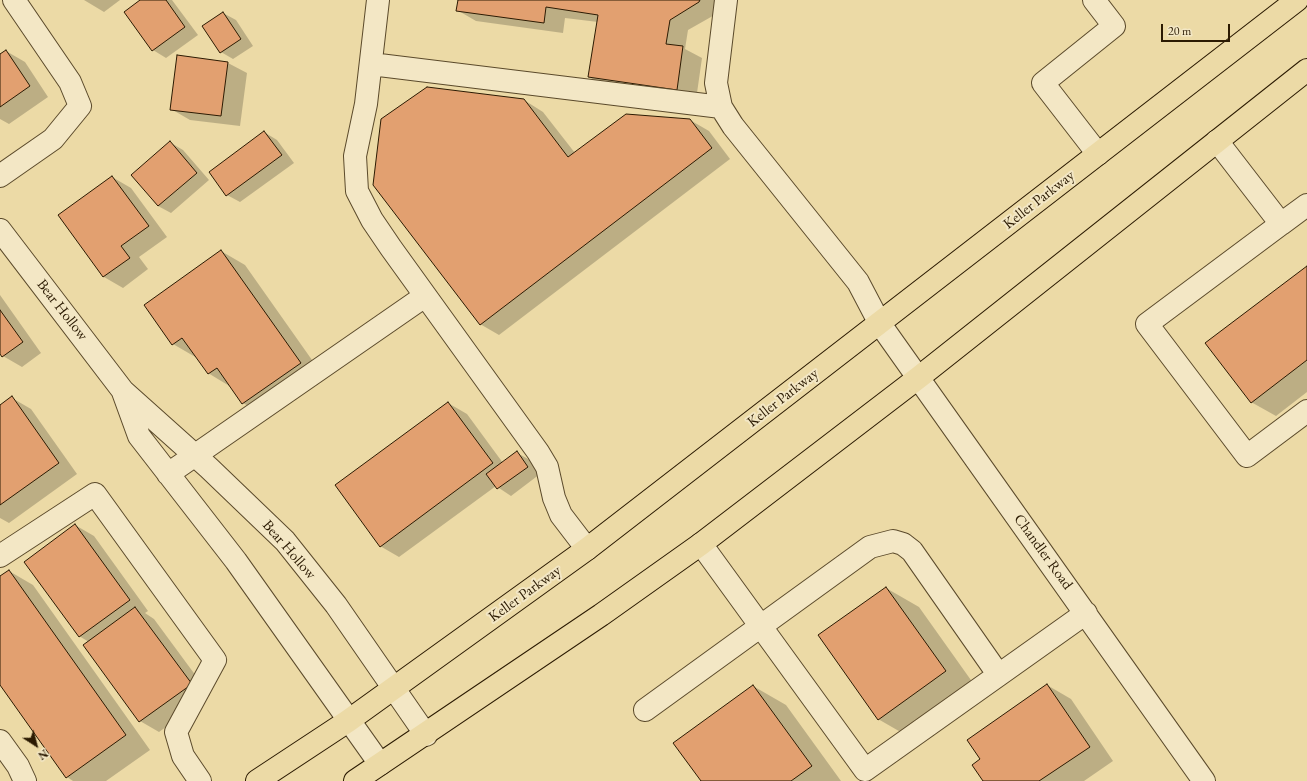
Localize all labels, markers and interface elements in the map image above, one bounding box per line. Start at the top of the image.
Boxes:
scale bar [1163,16,1232,42]
text: 20 m [1168,23,1191,39]
street label: Keller Parkway [1000,167,1078,233]
street label: Bear Hollow [33,276,91,344]
street label: Keller Parkway [744,365,822,431]
street label: Chandler Road [1010,511,1076,593]
street label: Bear Hollow [258,517,320,583]
street label: Keller Parkway [485,562,565,626]
north arrow [16,725,56,765]
text: N [35,746,51,763]

